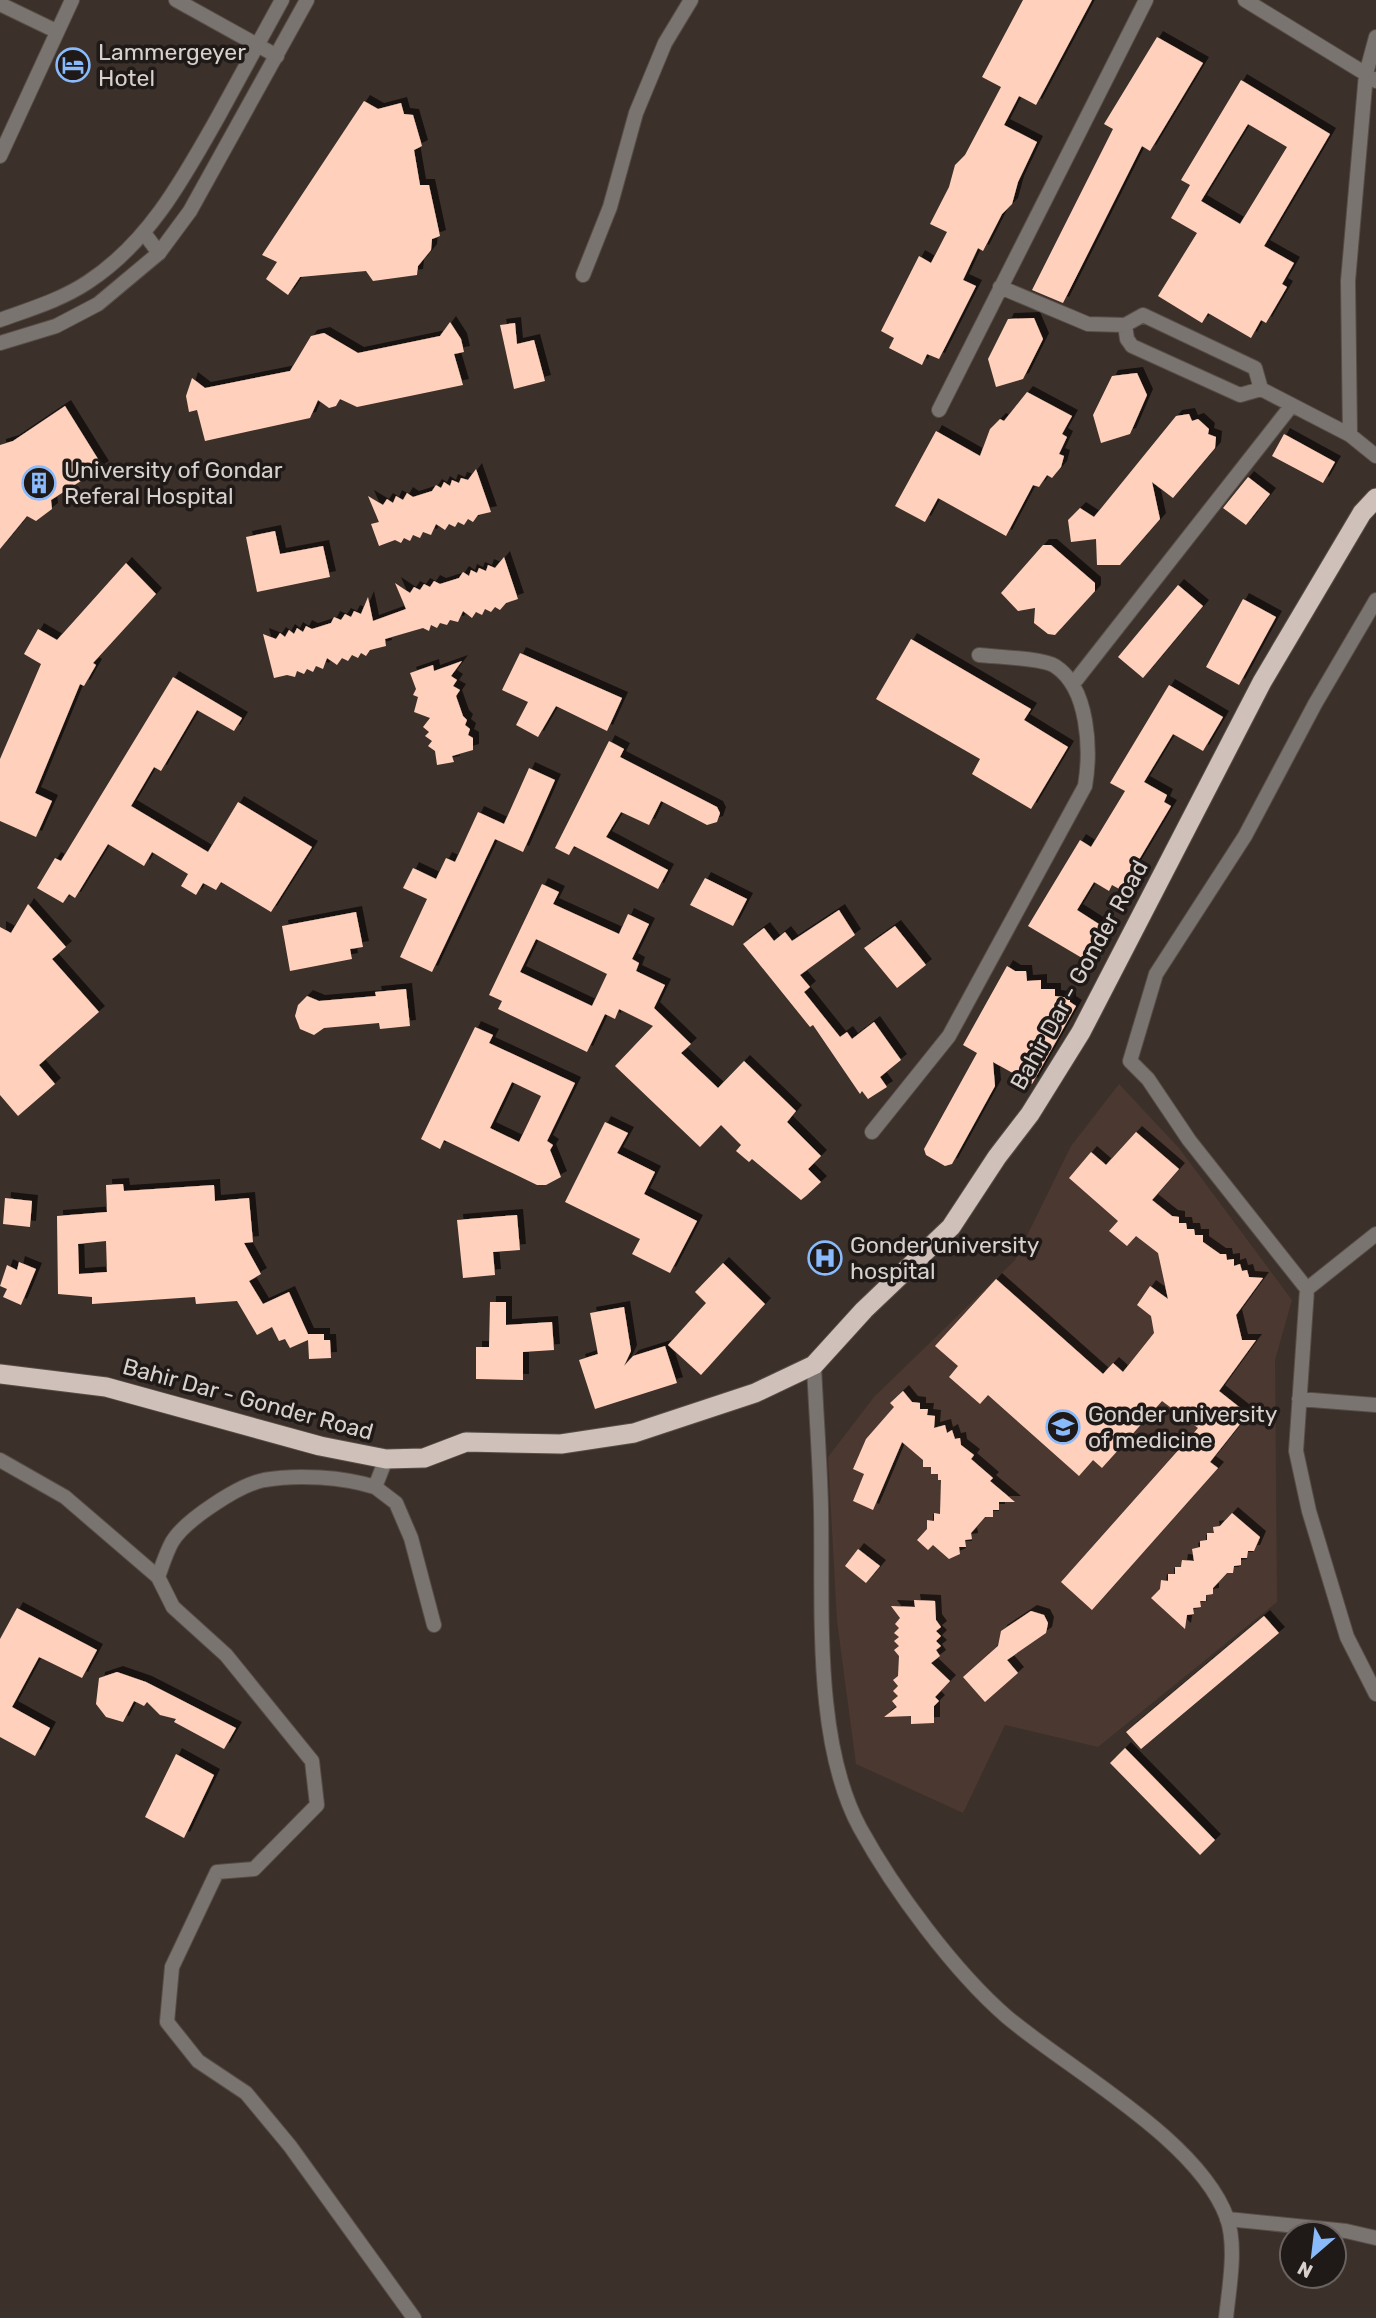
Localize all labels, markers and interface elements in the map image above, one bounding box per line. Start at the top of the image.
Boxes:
place label: Lammergeyer Hotel [98,38,246,92]
hotel icon: Lammergeyer Hotel [54,46,92,84]
place label: University of Gondar Referal Hospital [64,456,283,510]
building icon: University of Gondar Referal Hospital [20,464,58,502]
street label: Bahir Dar - Gonder Road [1004,855,1154,1095]
place label: Gonder university hospital [850,1231,1040,1285]
hospital icon: Gonder university hospital [806,1239,844,1277]
street label: Bahir Dar - Gonder Road [120,1352,376,1446]
place label: Gonder university of medicine [1088,1400,1278,1454]
school or university icon: Gonder university of medicine [1044,1408,1082,1446]
north arrow [1278,2220,1348,2290]
text: N [1294,2256,1317,2283]

